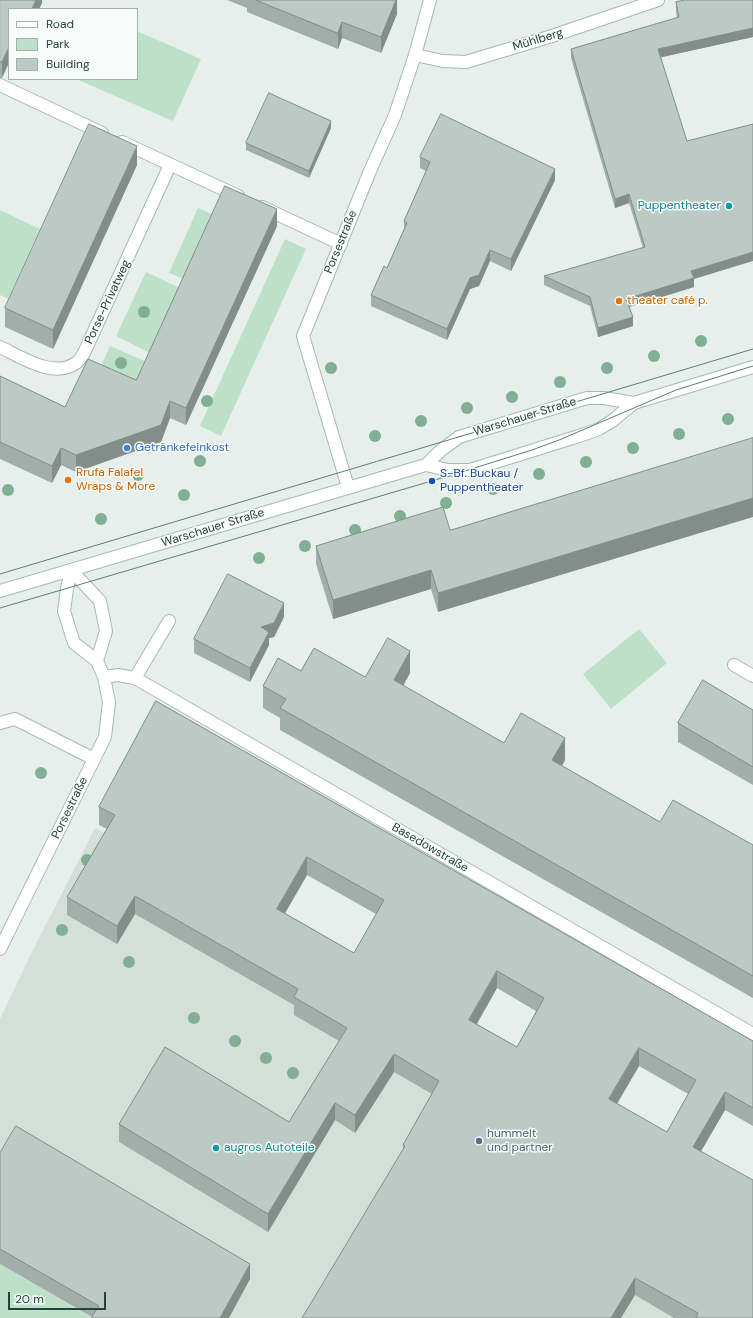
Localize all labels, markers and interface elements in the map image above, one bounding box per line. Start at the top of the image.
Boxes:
legend [8,8,138,80]
text: Road [46,16,74,32]
street label: Mühlberg [511,26,565,54]
text: Park [46,36,70,52]
text: Building [46,56,90,72]
place label: Puppentheater [638,199,721,213]
marker: Puppentheater [724,201,734,211]
street label: Porsestraße [322,208,360,276]
street label: Porse-Privatweg [82,258,134,346]
place label: theater café p. [627,294,708,308]
marker: theater café p. [614,296,624,306]
street label: Warschauer Straße [472,394,578,440]
place label: Getränkefeinkost [135,441,229,455]
marker: Getränkefeinkost [122,443,132,453]
place label: Rrufa Falafel Wraps & More [76,466,155,494]
place label: S-Bf. Buckau / Puppentheater [440,467,523,495]
marker: Rrufa Falafel Wraps & More [63,475,73,485]
marker: S-Bf. Buckau / Puppentheater [427,476,437,486]
street label: Warschauer Straße [160,505,266,551]
street label: Porsestraße [49,775,91,841]
street label: Basedowstraße [389,820,471,876]
place label: hummelt und partner [487,1127,553,1155]
marker: hummelt und partner [474,1136,484,1146]
place label: augros Autoteile [224,1141,314,1155]
marker: augros Autoteile [211,1143,221,1153]
scale bar [10,1284,108,1310]
text: 20 m [15,1291,44,1307]

